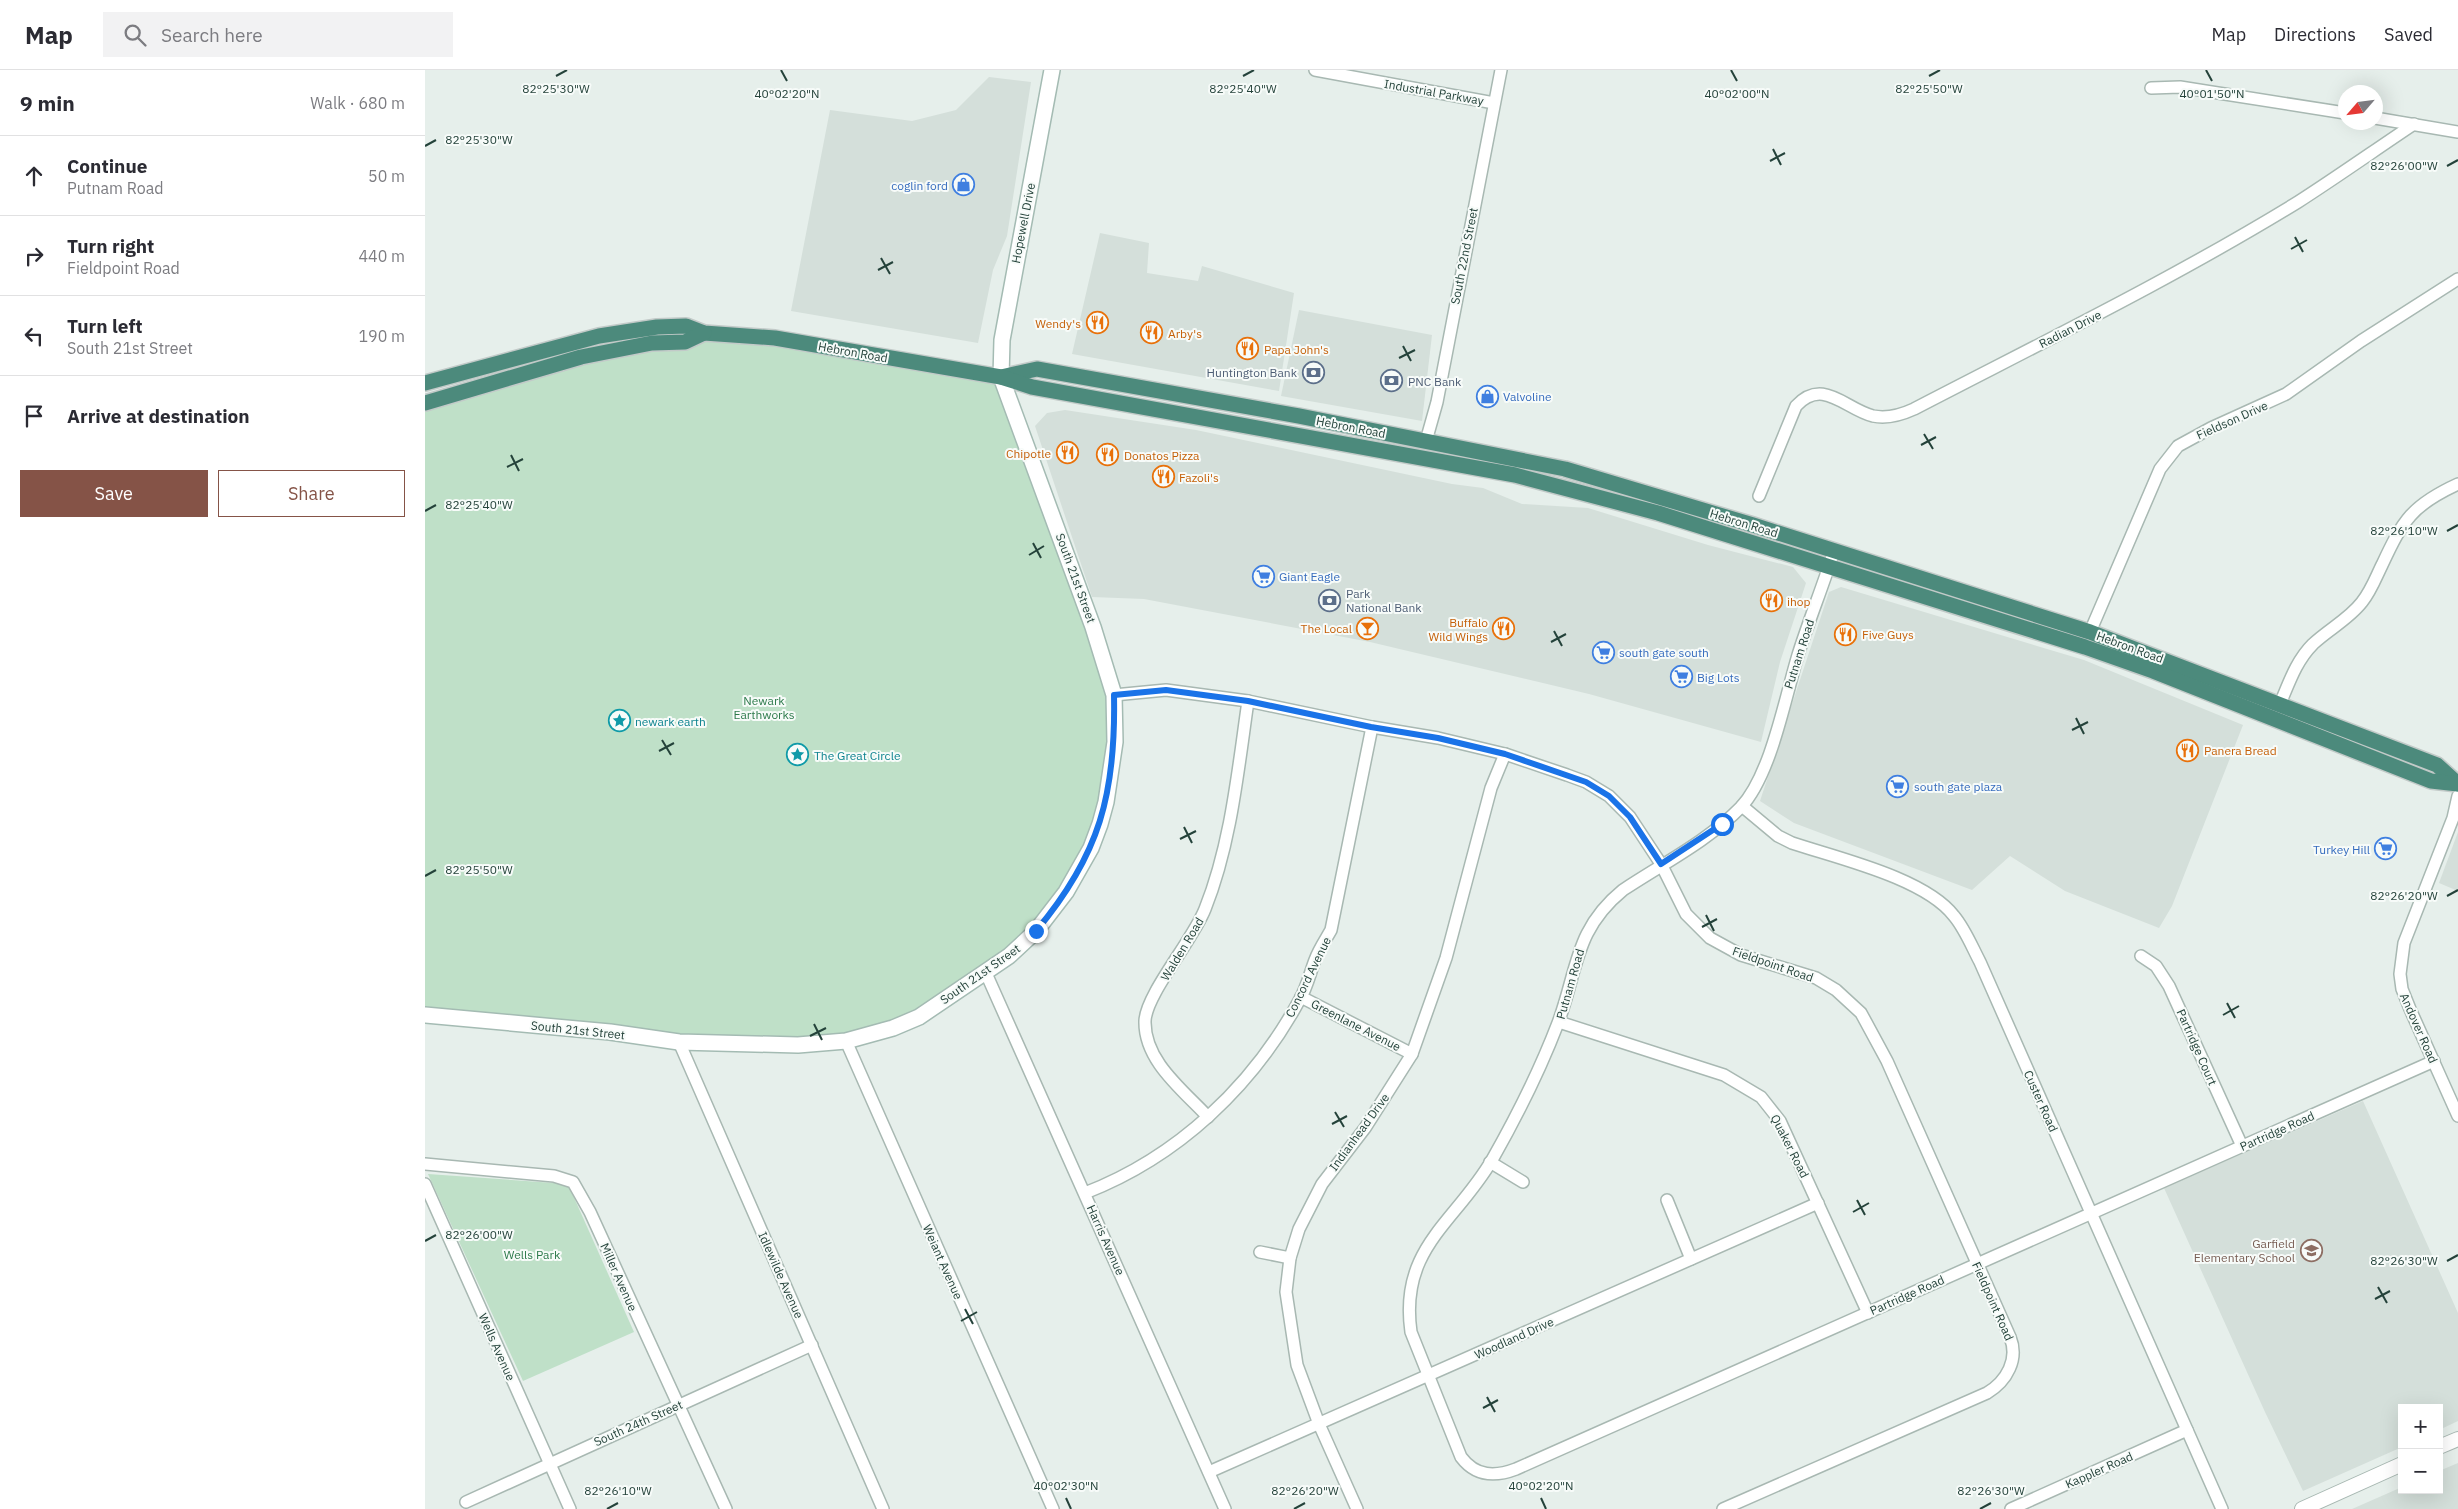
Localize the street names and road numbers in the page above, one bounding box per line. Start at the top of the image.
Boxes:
street label: Industrial Parkway [1383,76,1485,108]
street label: Hopewell Drive [1008,181,1038,264]
street label: South 22nd Street [1447,206,1481,306]
street label: Radian Drive [2036,307,2104,351]
street label: Hebron Road [817,339,889,365]
street label: Fieldson Drive [2194,397,2270,442]
street label: Hebron Road [1315,413,1387,441]
street label: Hebron Road [1708,506,1780,540]
street label: South 21st Street [1053,531,1099,625]
street label: Putnam Road [1781,617,1817,691]
street label: Hebron Road [2094,628,2166,666]
street label: Walden Road [1157,915,1207,983]
street label: Concord Avenue [1282,934,1334,1020]
street label: South 21st Street [937,941,1023,1007]
street label: Fieldpoint Road [1731,943,1815,985]
street label: Putnam Road [1553,947,1587,1021]
street label: Andover Road [2397,991,2441,1065]
street label: Greenlane Avenue [1309,996,1404,1054]
street label: Partridge Court [2173,1007,2221,1087]
street label: South 21st Street [530,1018,626,1042]
street label: Custer Road [2021,1068,2061,1134]
street label: Indianhead Drive [1326,1090,1392,1174]
street label: Partridge Road [2237,1108,2317,1154]
street label: Quaker Road [1768,1112,1812,1180]
street label: Harris Avenue [1084,1202,1128,1278]
street label: Weiant Avenue [920,1222,966,1302]
street label: Idlewilde Avenue [755,1229,807,1321]
street label: Miller Avenue [597,1241,641,1314]
street label: Fieldpoint Road [1969,1259,2017,1343]
street label: Partridge Road [1867,1272,1947,1318]
street label: Wells Avenue [475,1311,519,1383]
street label: Woodland Drive [1472,1314,1556,1362]
street label: South 24th Street [591,1397,685,1449]
street label: Kappler Road [2063,1448,2135,1492]

